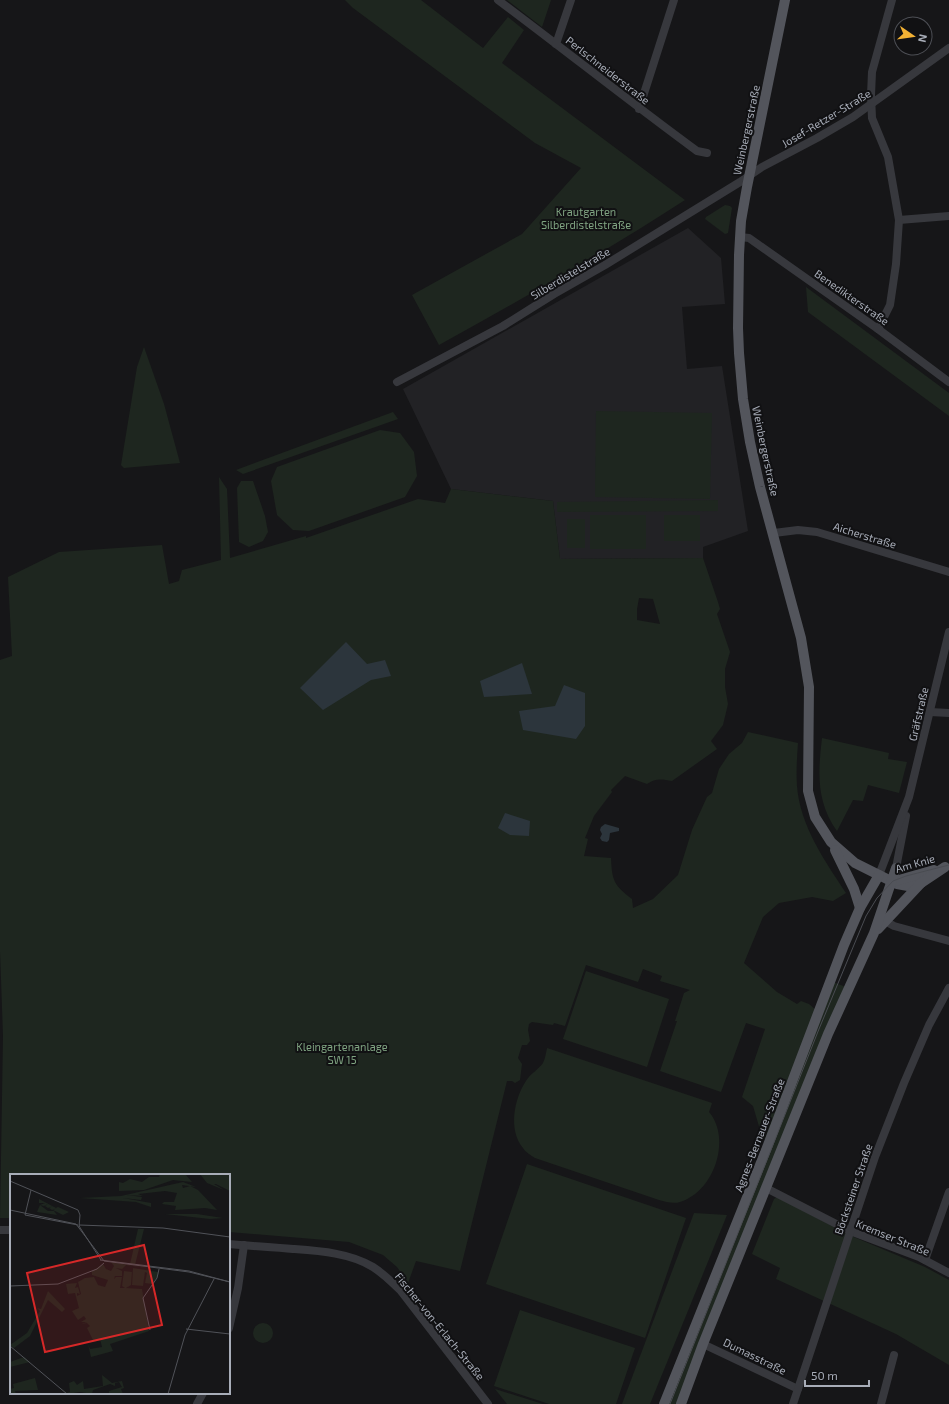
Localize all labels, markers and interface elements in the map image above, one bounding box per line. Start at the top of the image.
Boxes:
north arrow [893,16,933,56]
street label: Perlschneiderstraße [564,33,652,107]
text: N [916,33,930,44]
street label: Weinbergerstraße [730,84,762,176]
street label: Josef-Retzer-Straße [779,86,873,150]
park label: Krautgarten Silberdistelstraße [541,205,631,231]
street label: Silberdistelstraße [528,244,612,302]
street label: Benedikterstraße [812,267,892,328]
street label: Weinbergerstraße [750,405,782,497]
street label: Aicherstraße [832,519,898,551]
street label: Gräfstraße [905,686,931,742]
street label: Am Knie [894,851,936,875]
park label: Kleingartenanlage SW 15 [296,1040,388,1066]
street label: Agnes-Bernauer-Straße [731,1076,787,1194]
street label: Böcksteiner Straße [831,1142,875,1236]
inset map [10,1174,230,1394]
street label: Kremser Straße [854,1216,932,1258]
street label: Fischer-von-Erlach-Straße [393,1270,487,1382]
street label: Dumasstraße [721,1335,789,1377]
scale bar [805,1362,869,1388]
text: 50 m [811,1368,838,1382]

